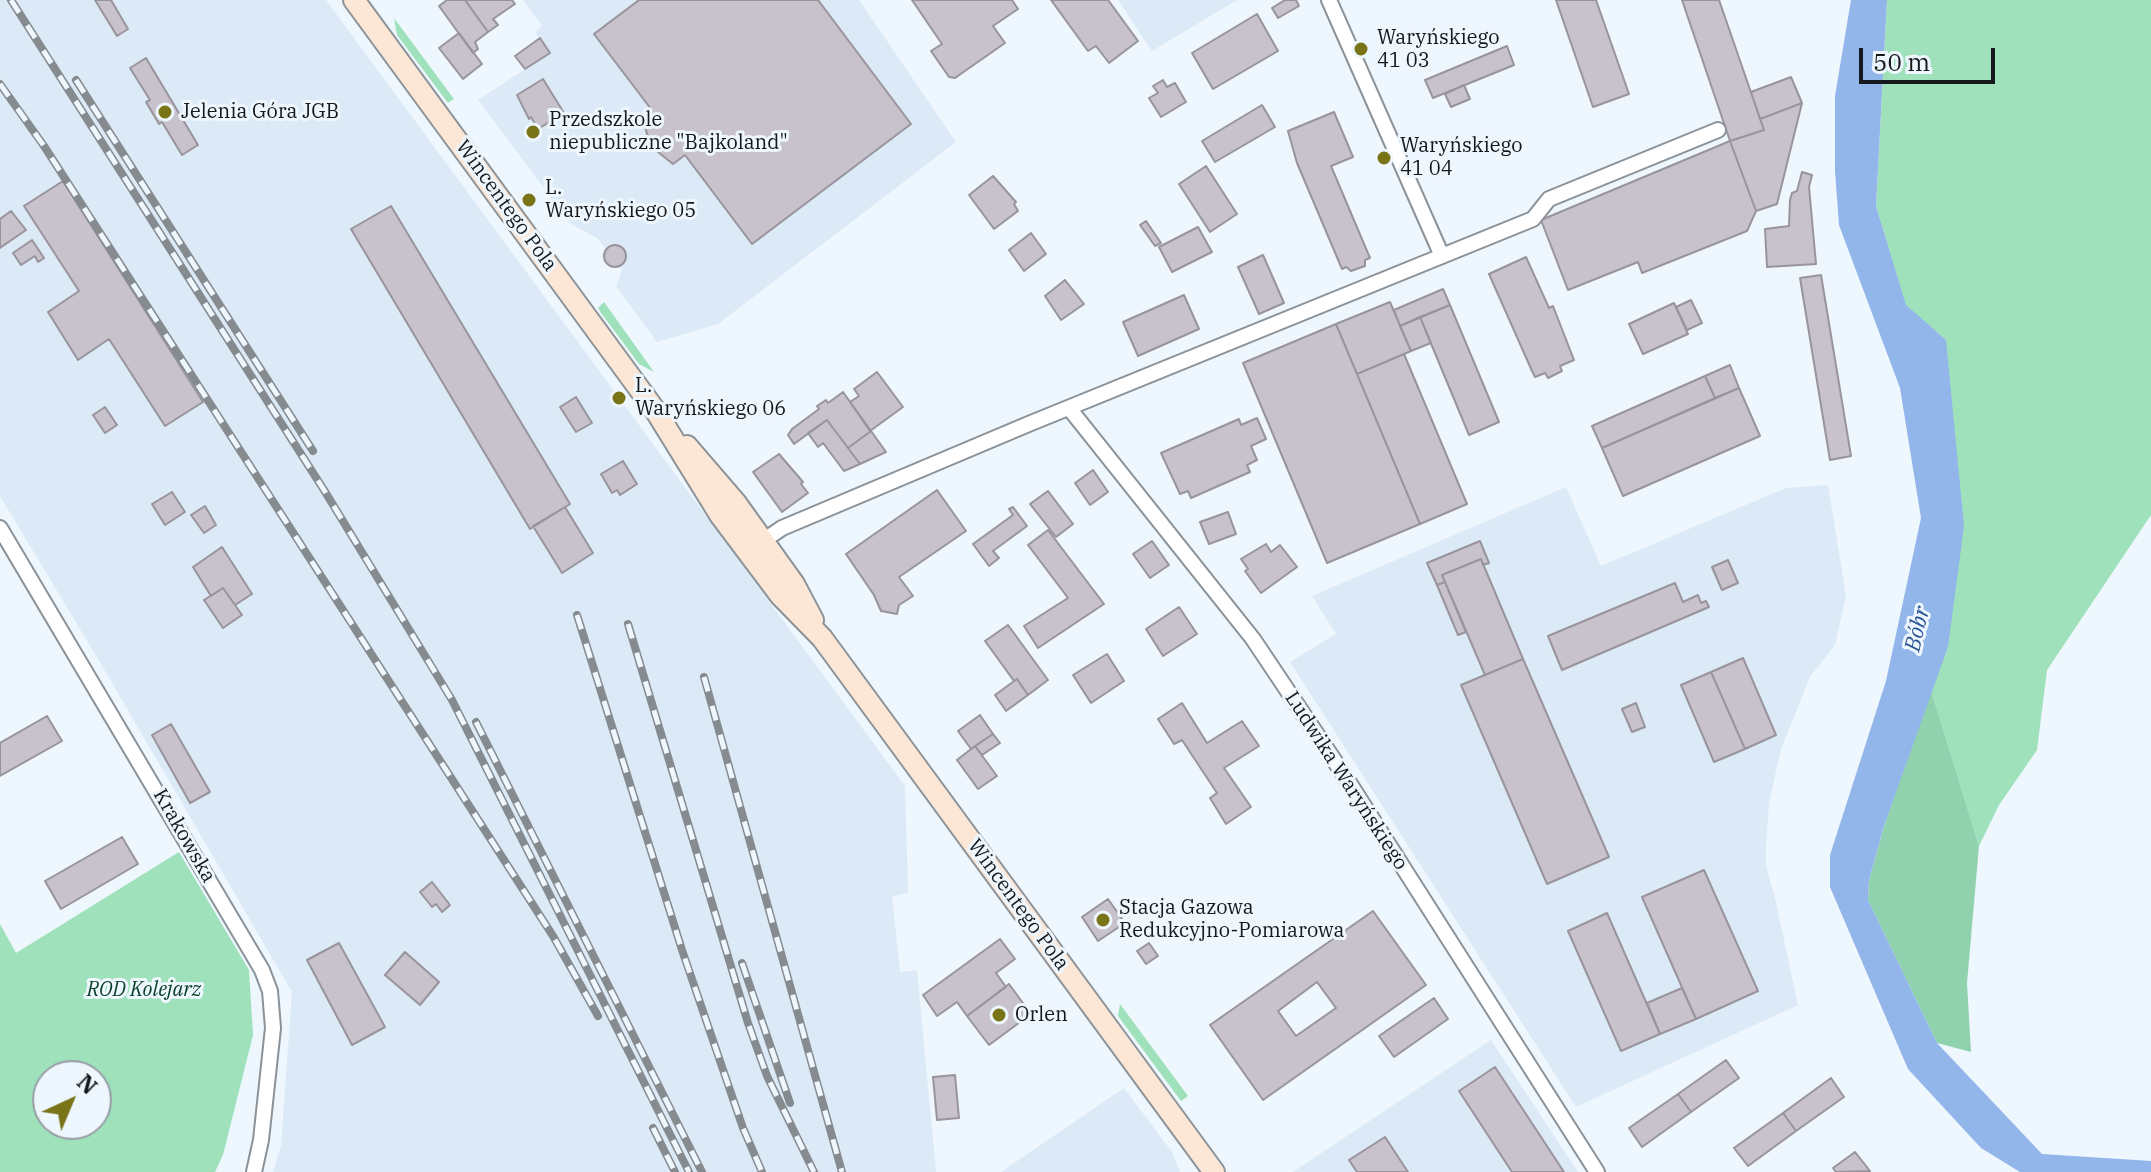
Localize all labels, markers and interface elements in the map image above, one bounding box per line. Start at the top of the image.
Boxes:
place label: Waryńskiego 41 03 [1377,26,1499,73]
scale bar [1863,32,1999,82]
marker: Waryńskiego 41 03 [1352,40,1370,58]
text: 50 m [1873,46,1930,78]
place label: Jelenia Góra JGB [181,100,339,124]
marker: Jelenia Góra JGB [156,103,174,121]
place label: Przedszkole niepubliczne "Bajkoland" [549,108,788,155]
marker: Przedszkole niepubliczne "Bajkoland" [524,123,542,141]
place label: Waryńskiego 41 04 [1400,134,1522,181]
street label: Wincentego Pola [450,136,562,276]
marker: Waryńskiego 41 04 [1375,149,1393,167]
place label: L. Waryńskiego 05 [545,176,696,223]
marker: L. Waryńskiego 05 [520,191,538,209]
place label: L. Waryńskiego 06 [635,374,786,421]
marker: L. Waryńskiego 06 [610,389,628,407]
water label: Bóbr [1900,604,1936,654]
street label: Ludwika Waryńskiego [1279,687,1413,875]
street label: Krakowska [148,785,220,887]
street label: Wincentego Pola [962,835,1074,975]
place label: Stacja Gazowa Redukcyjno-Pomiarowa [1119,896,1344,943]
marker: Stacja Gazowa Redukcyjno-Pomiarowa [1094,911,1112,929]
park label: ROD Kolejarz [87,978,201,1002]
place label: Orlen [1015,1003,1068,1027]
marker: Orlen [990,1006,1008,1024]
north arrow [32,1060,112,1140]
text: N [71,1067,104,1100]

